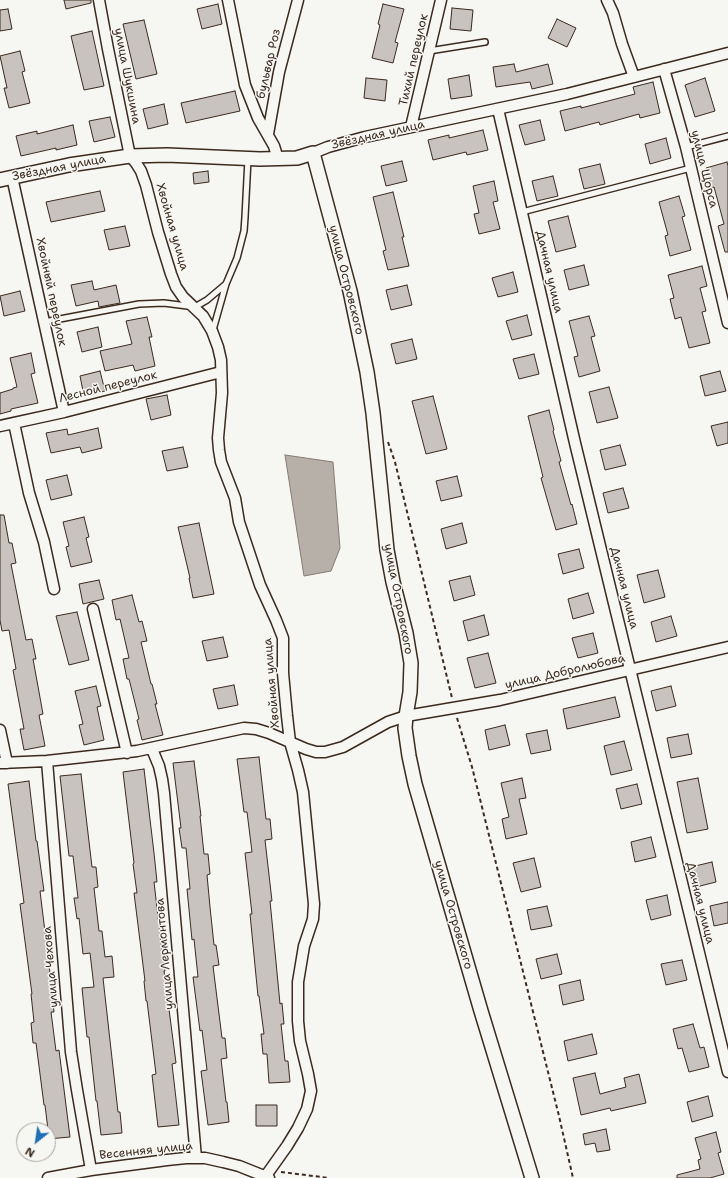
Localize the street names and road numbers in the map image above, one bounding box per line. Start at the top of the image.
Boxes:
street label: Тихий переулок [396,13,432,107]
street label: улица Шукшина [111,27,143,125]
street label: бульвар Роз [254,28,284,100]
street label: Звёздная улица [330,117,426,153]
street label: улица Щорса [687,129,721,209]
street label: Звёздная улица [11,152,107,184]
street label: Хвойная улица [153,182,191,272]
street label: улица Островского [325,224,367,336]
street label: Дачная улица [533,230,565,314]
street label: Хвойный переулок [32,236,70,348]
street label: Лесной переулок [57,368,159,406]
street label: улица Островского [380,542,416,656]
street label: Дачная улица [607,546,641,630]
street label: Хвойная улица [261,637,283,729]
street label: улица Добролюбова [504,651,626,693]
street label: улица Островского [431,859,475,971]
street label: Дачная улица [683,861,717,945]
street label: улица Лермонтова [153,898,177,1010]
street label: улица Чехова [40,926,62,1008]
street label: Весенняя улица [99,1139,193,1163]

